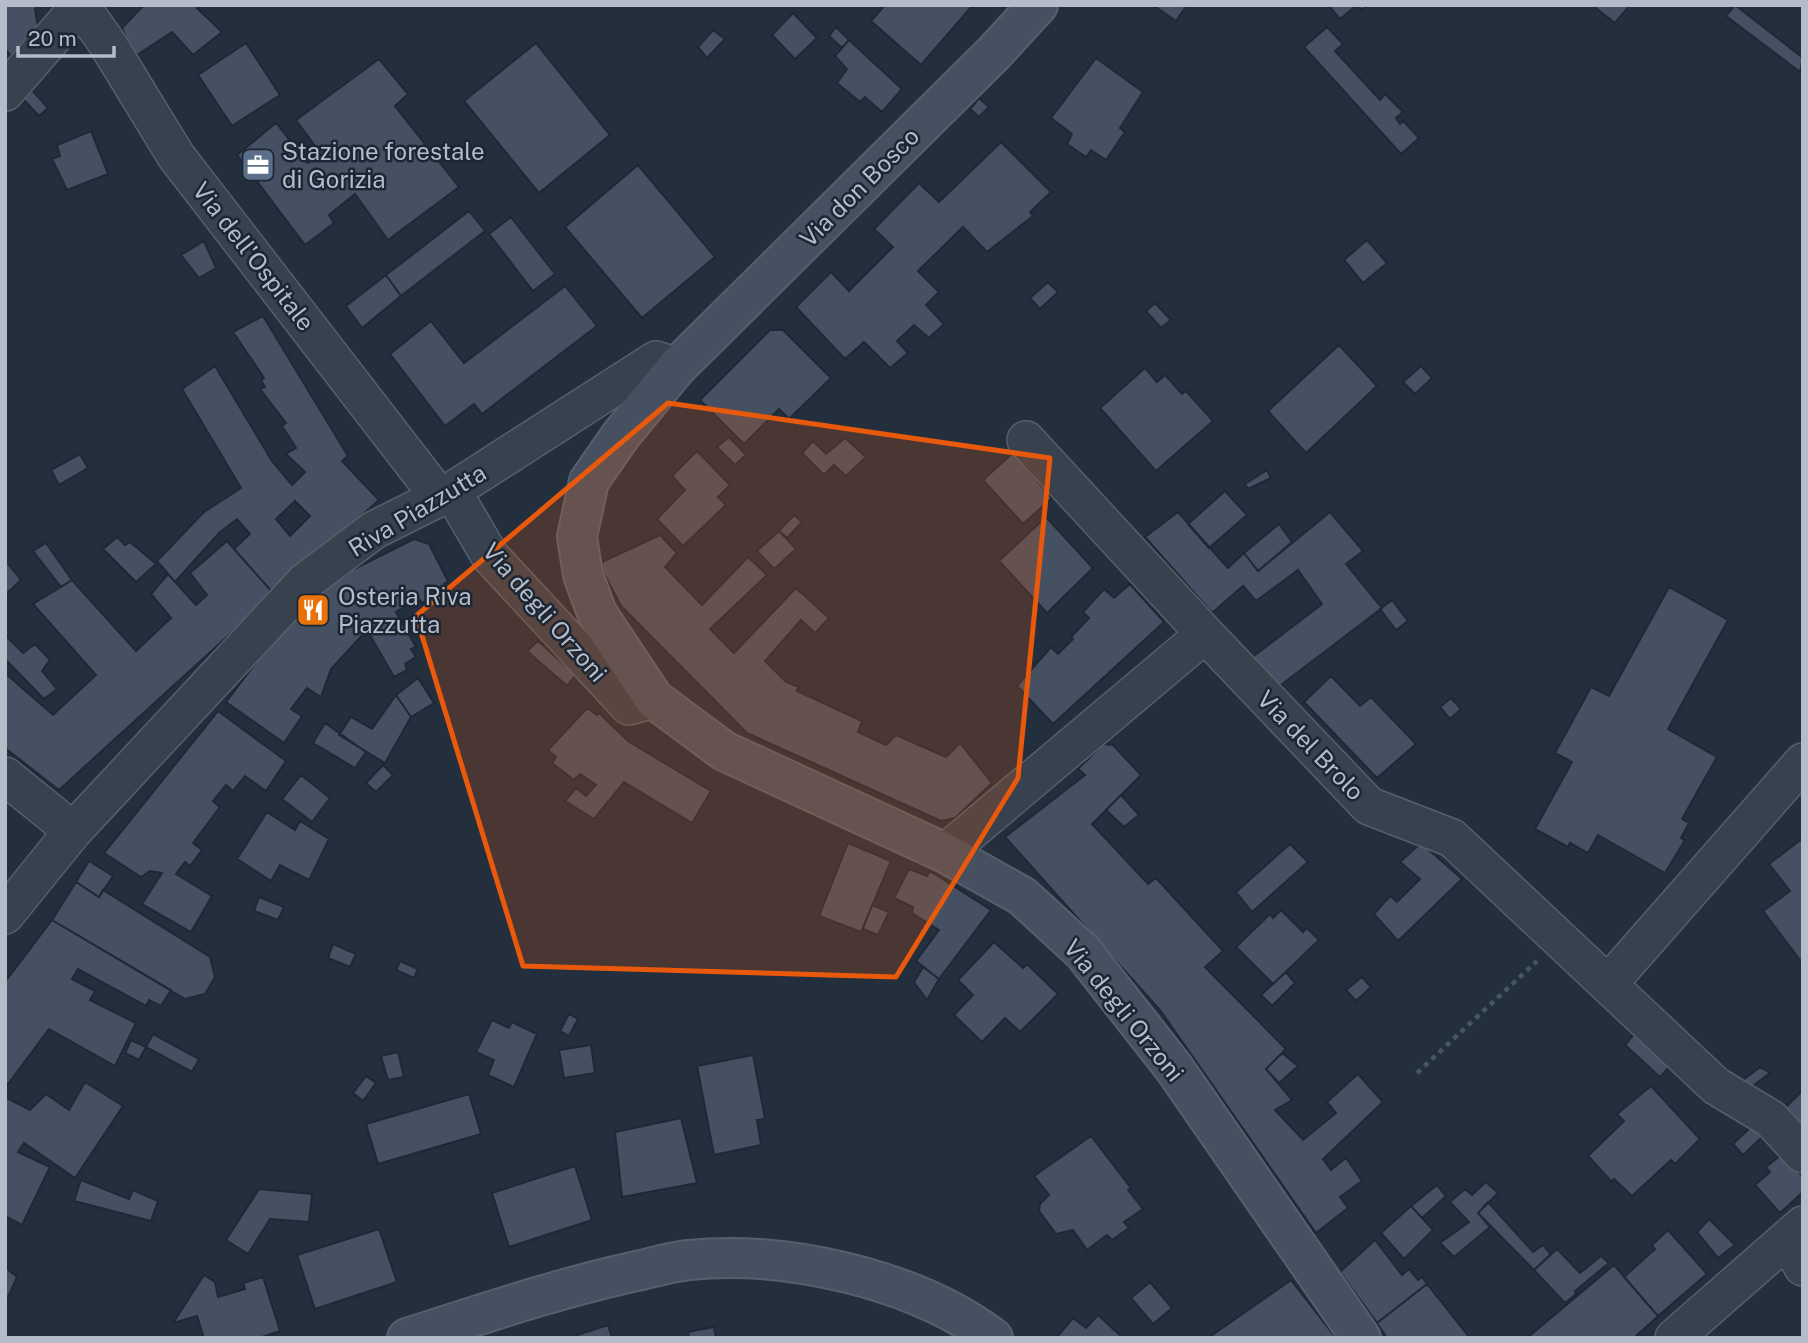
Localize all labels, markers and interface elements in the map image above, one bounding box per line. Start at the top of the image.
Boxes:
scale bar [18,14,114,58]
text: 20 m [28,26,77,51]
street label: Via don Bosco [794,122,924,252]
place label: Stazione forestale di Gorizia [282,137,485,193]
office icon: Stazione forestale di Gorizia [239,146,277,184]
street label: Via dell'Ospitale [187,176,321,336]
street label: Riva Piazzutta [343,458,491,562]
street label: Via degli Orzoni [477,537,613,687]
place label: Osteria Riva Piazzutta [338,582,472,638]
restaurant icon: Osteria Riva Piazzutta [294,591,332,629]
street label: Via del Brolo [1252,685,1370,805]
street label: Via degli Orzoni [1058,933,1190,1087]

